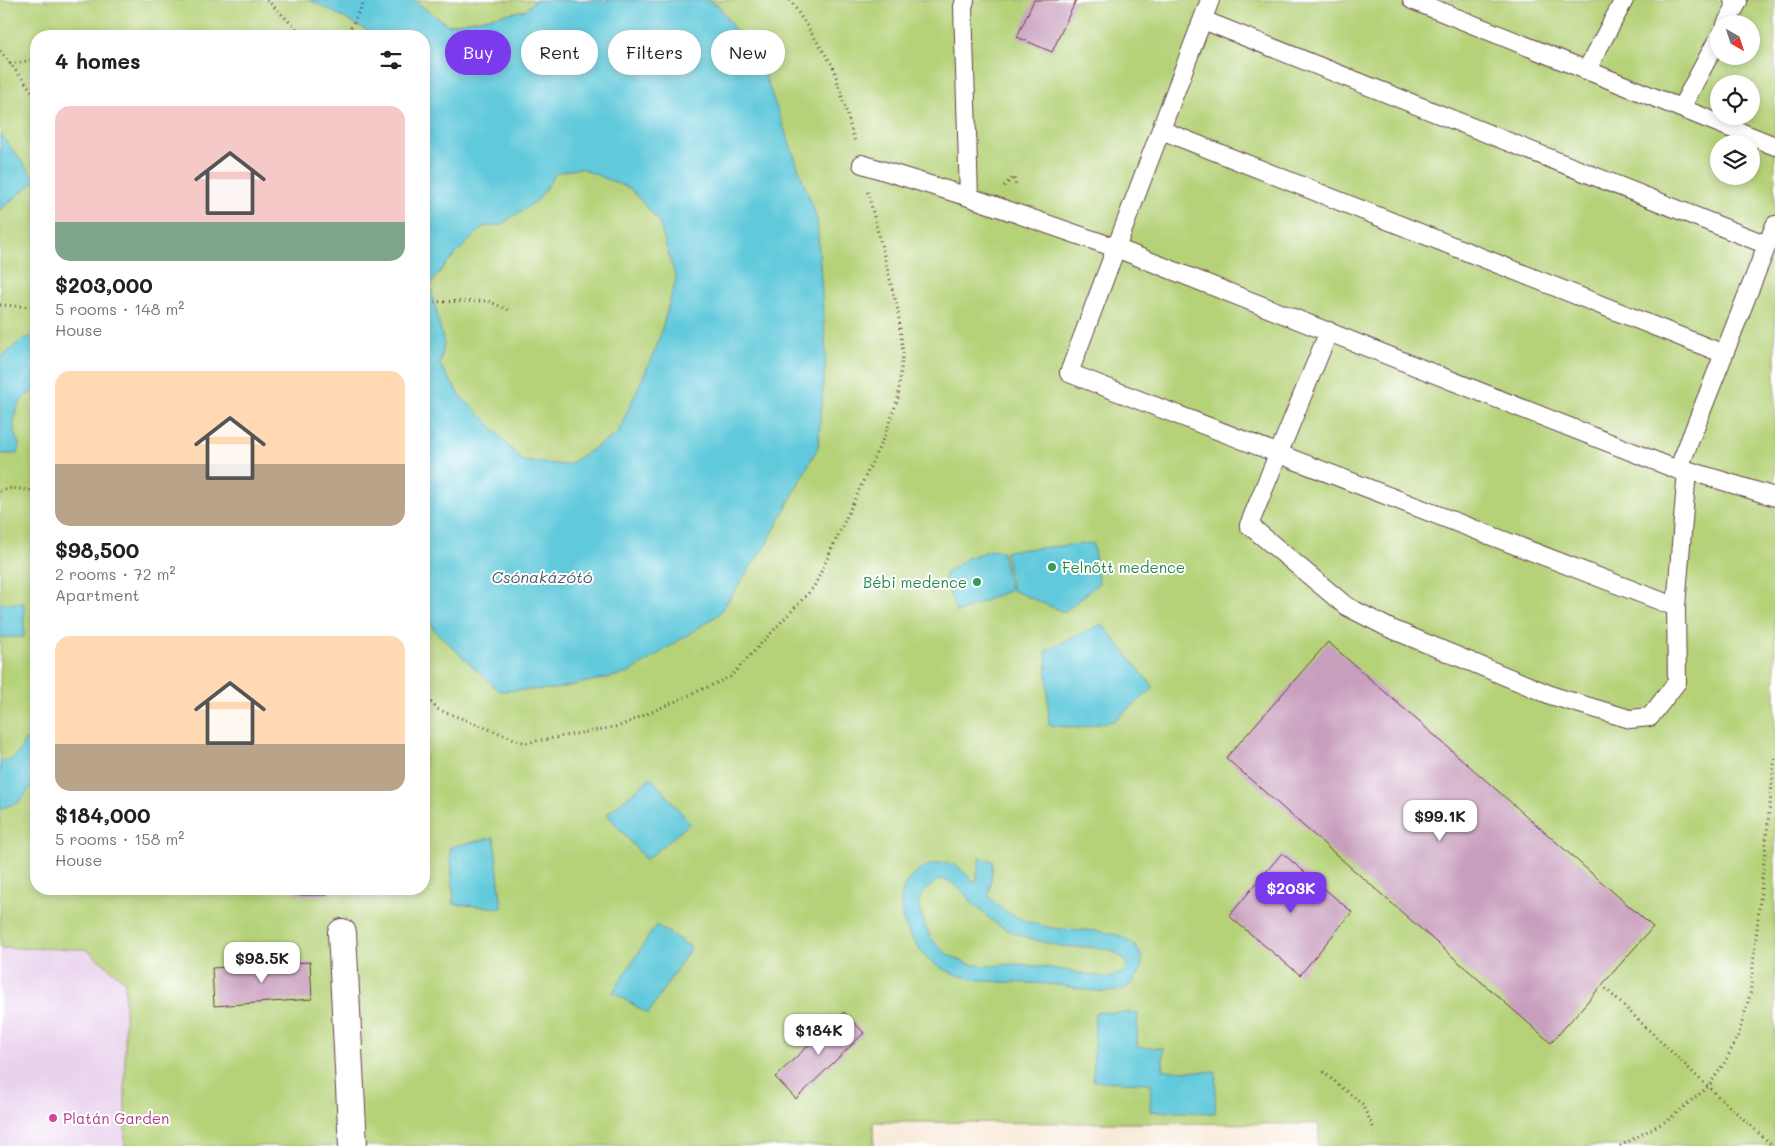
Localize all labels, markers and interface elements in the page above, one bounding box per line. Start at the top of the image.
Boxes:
north arrow [1710,15,1760,65]
map controls [1710,15,1760,185]
chip: Buy [445,30,511,75]
chip: Rent [521,30,598,75]
chip: Filters [608,30,701,75]
chip: New [711,30,785,75]
icon: filters [377,46,405,74]
text: 4 homes [55,47,141,74]
button: locate [1710,75,1760,125]
button: layers [1710,135,1760,185]
icon: home [185,138,275,228]
text: $203,000 [55,271,153,298]
text: 5 rooms · 148 m² [55,298,184,319]
text: House [55,319,102,340]
icon: home [185,403,275,493]
text: $98,500 [55,536,139,563]
place label: Felnőtt medence [1062,557,1185,577]
marker: Felnőtt medence [1046,561,1058,573]
text: 2 rooms · 72 m² [55,563,176,584]
water label: Csónakázótó [492,566,593,587]
place label: Bébi medence [863,572,967,592]
marker: Bébi medence [971,576,983,588]
text: Apartment [55,584,140,605]
icon: home [185,668,275,758]
pin: $99.1K [1399,800,1481,842]
text: $184,000 [55,801,151,828]
text: $99.1K [1414,805,1466,826]
text: 5 rooms · 158 m² [55,828,184,849]
text: House [55,849,102,870]
pin: $203K [1256,872,1326,914]
text: $203K [1266,877,1316,898]
pin: $98.5K [221,942,303,984]
text: $98.5K [235,947,289,968]
pin: $184K [784,1014,854,1056]
text: $184K [795,1019,843,1040]
place label: Platán Garden [63,1108,169,1128]
marker: Platán Garden [47,1112,59,1124]

